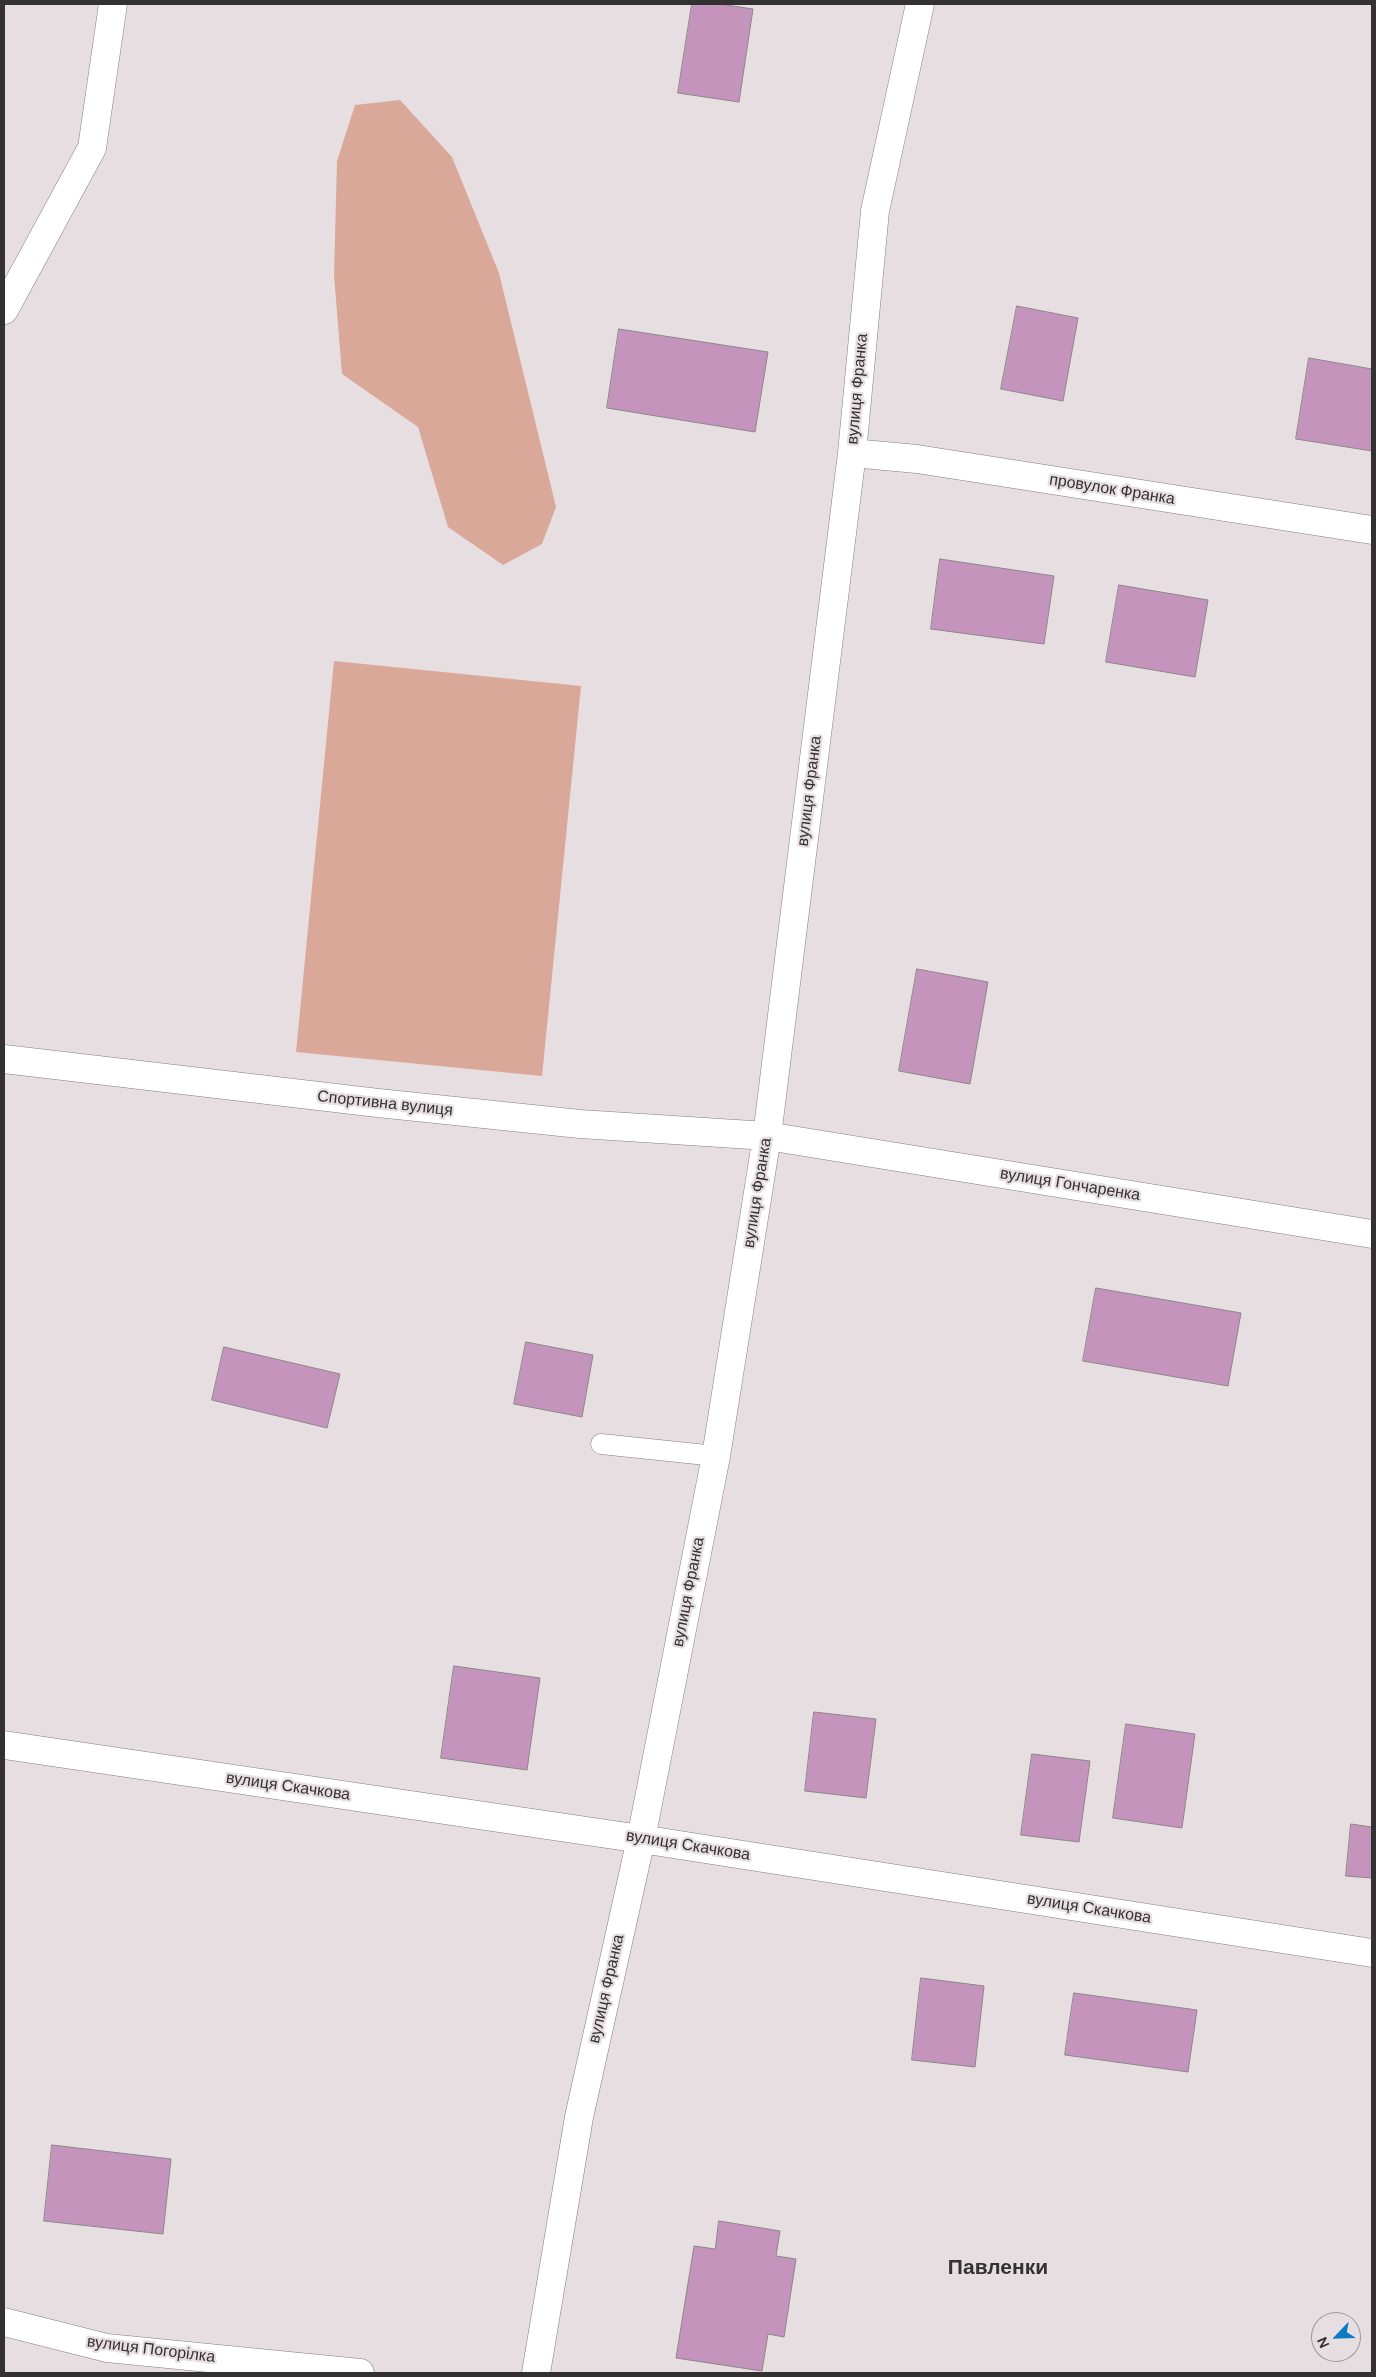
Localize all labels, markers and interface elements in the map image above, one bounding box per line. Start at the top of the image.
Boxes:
street label: вулиця Франка [844,333,872,445]
street label: провулок Франка [1048,471,1176,509]
street label: вулиця Франка [794,735,826,847]
street label: Спортивна вулиця [316,1087,454,1121]
street label: вулиця Франка [740,1137,776,1249]
street label: вулиця Гончаренка [999,1164,1141,1206]
street label: вулиця Франка [669,1536,709,1648]
street label: вулиця Скачкова [225,1769,351,1805]
street label: вулиця Скачкова [625,1827,751,1865]
street label: вулиця Скачкова [1026,1890,1152,1928]
street label: вулиця Франка [585,1933,629,2045]
district label: Павленки [948,2255,1048,2281]
north arrow [1311,2312,1361,2362]
street label: вулиця Погорілка [86,2333,216,2367]
text: N [1313,2334,1334,2351]

